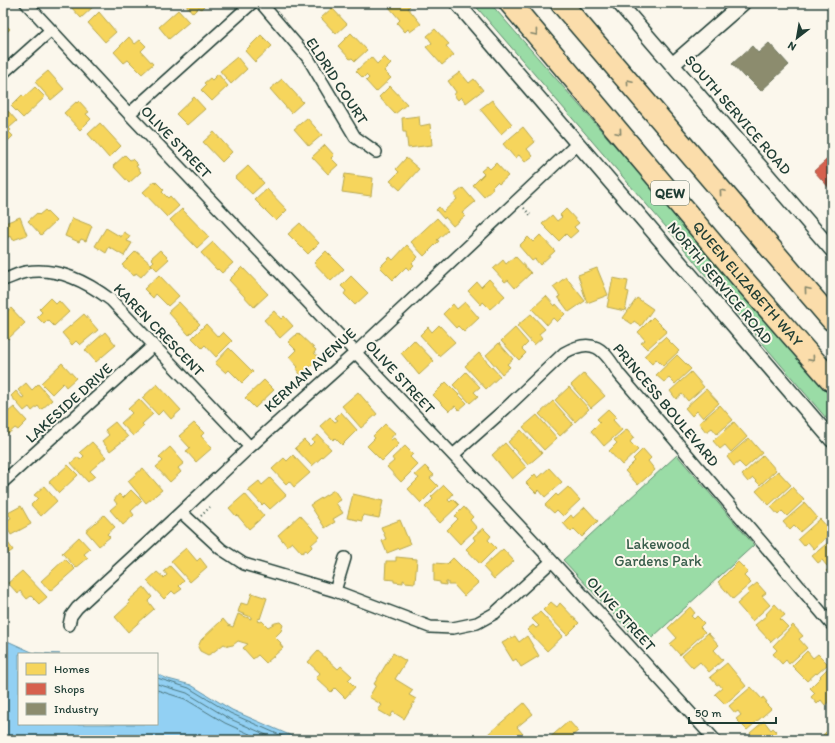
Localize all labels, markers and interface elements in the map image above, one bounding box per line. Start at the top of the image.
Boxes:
north arrow [777,18,817,58]
one-way arrow [530,28,537,35]
street label: ELDRID COURT [302,34,372,128]
text: N [786,39,799,54]
street label: SOUTH SERVICE ROAD [681,51,795,179]
one-way arrow [626,79,633,87]
street label: OLIVE STREET [137,102,216,183]
one-way arrow [614,127,621,135]
road number: QEW [651,181,689,205]
one-way arrow [720,189,727,196]
street label: NORTH SERVICE ROAD [664,218,776,348]
street label: QUEEN ELIZABETH WAY [689,218,807,351]
street label: KAREN CRESCENT [110,280,208,381]
one-way arrow [804,288,811,295]
street label: KERMAN AVENUE [260,324,360,416]
street label: OLIVE STREET [361,336,439,418]
street label: PRINCESS BOULEVARD [609,340,723,470]
one-way arrow [808,354,815,361]
street label: LAKESIDE DRIVE [22,359,116,447]
park label: Lakewood Gardens Park [614,535,702,570]
street label: OLIVE STREET [583,573,660,655]
legend [18,653,158,725]
text: Homes [54,662,90,676]
text: Shops [54,682,85,696]
scale bar [689,699,776,725]
text: Industry [54,702,99,716]
text: 50 m [695,706,721,720]

